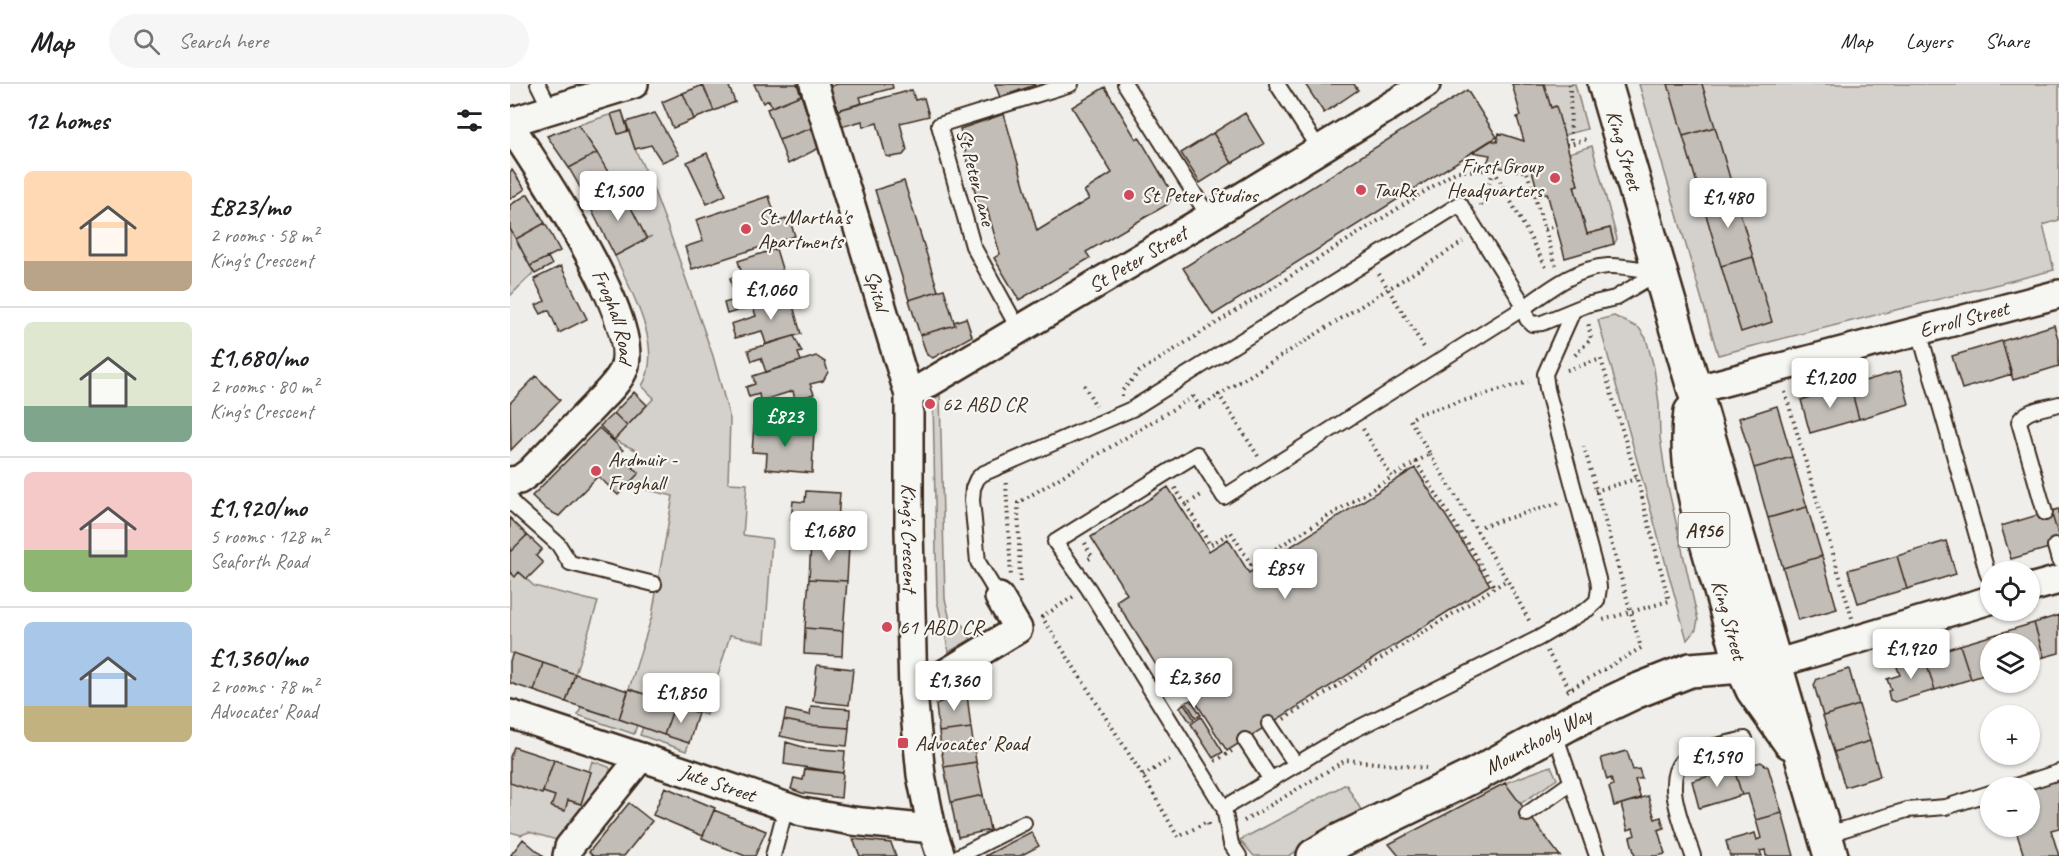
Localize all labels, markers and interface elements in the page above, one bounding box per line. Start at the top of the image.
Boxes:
search box [109,14,529,68]
text: Map [30,24,73,59]
icon: search [130,25,163,58]
text: Search here [178,27,268,55]
text: Map [1840,28,1873,54]
text: Layers [1906,28,1952,54]
text: Share [1985,28,2029,54]
text: 12 homes [24,104,109,137]
icon: filters [453,104,486,137]
street label: King Street [1600,107,1649,195]
street label: St Peter Lane [951,126,1002,230]
place label: First Group Headquarters [1447,153,1545,203]
pin: £1,500 [569,171,667,222]
marker: First Group Headquarters [1548,171,1562,185]
place label: TauRx [1373,177,1417,203]
text: £1,500 [594,178,642,203]
pin: £1,480 [1679,178,1777,229]
place label: St Peter Studios [1141,182,1259,208]
marker: TauRx [1354,183,1368,197]
text: £1,480 [1704,185,1752,210]
marker: St Peter Studios [1122,188,1136,202]
text: £823/mo [210,190,290,223]
icon: home [72,195,144,267]
place label: St. Martha's Apartments [758,204,853,254]
street label: St Peter Street [1084,218,1194,299]
marker: St. Martha's Apartments [739,222,753,236]
text: 2 rooms · 58 m² [210,223,318,248]
text: King's Crescent [210,248,313,273]
street label: Froghall Road [586,265,639,367]
street label: Spital [859,267,897,317]
pin: £1,060 [722,270,820,321]
text: £1,060 [746,277,796,302]
street label: Erroll Street [1916,294,2013,343]
text: £1,680/mo [210,341,308,374]
icon: home [72,346,144,418]
pin: £1,200 [1781,358,1879,409]
text: £1,200 [1806,365,1854,390]
text: 2 rooms · 80 m² [210,374,318,399]
place label: 62 ABD CR [942,391,1029,417]
pin: £823 [749,397,821,448]
marker: 62 ABD CR [923,397,937,411]
text: King's Crescent [210,399,313,424]
text: £823 [767,404,803,429]
place label: Ardmuir - Froghall [608,446,678,496]
marker: Ardmuir - Froghall [589,464,603,478]
street label: King's Crescent [896,484,924,595]
text: £1,920/mo [210,491,307,524]
icon: home [72,496,144,568]
pin: £1,680 [780,511,878,562]
road number: A956 [1678,513,1730,547]
text: £1,680 [804,518,854,543]
text: 5 rooms · 128 m² [210,524,327,549]
text: Seaforth Road [210,549,308,574]
pin: £854 [1249,549,1321,600]
text: £854 [1267,556,1303,581]
map controls [1980,561,2040,837]
button: locate [1980,561,2040,621]
street label: King Street [1706,577,1753,665]
place label: 61 ABD CR [899,614,986,640]
marker: 61 ABD CR [880,620,894,634]
pin: £1,920 [1862,629,1960,680]
button: layers [1980,633,2040,693]
text: £1,920 [1887,636,1935,661]
text: £1,360/mo [210,641,308,674]
icon: home [72,646,144,718]
pin: £2,360 [1145,658,1243,709]
pin: £1,360 [905,661,1003,712]
text: £2,360 [1169,665,1219,690]
text: £1,360 [929,668,979,693]
pin: £1,850 [632,673,730,724]
text: 2 rooms · 78 m² [210,674,318,699]
text: £1,850 [657,680,705,705]
text: Advocates' Road [210,699,318,724]
street label: Mounthooly Way [1480,700,1597,780]
button: + [1980,705,2040,765]
place label: Advocates' Road [915,730,1032,756]
marker: Advocates' Road [896,736,910,750]
pin: £1,590 [1668,737,1766,788]
text: £1,590 [1693,744,1741,769]
street label: Jute Street [676,758,761,809]
button: − [1980,777,2040,837]

